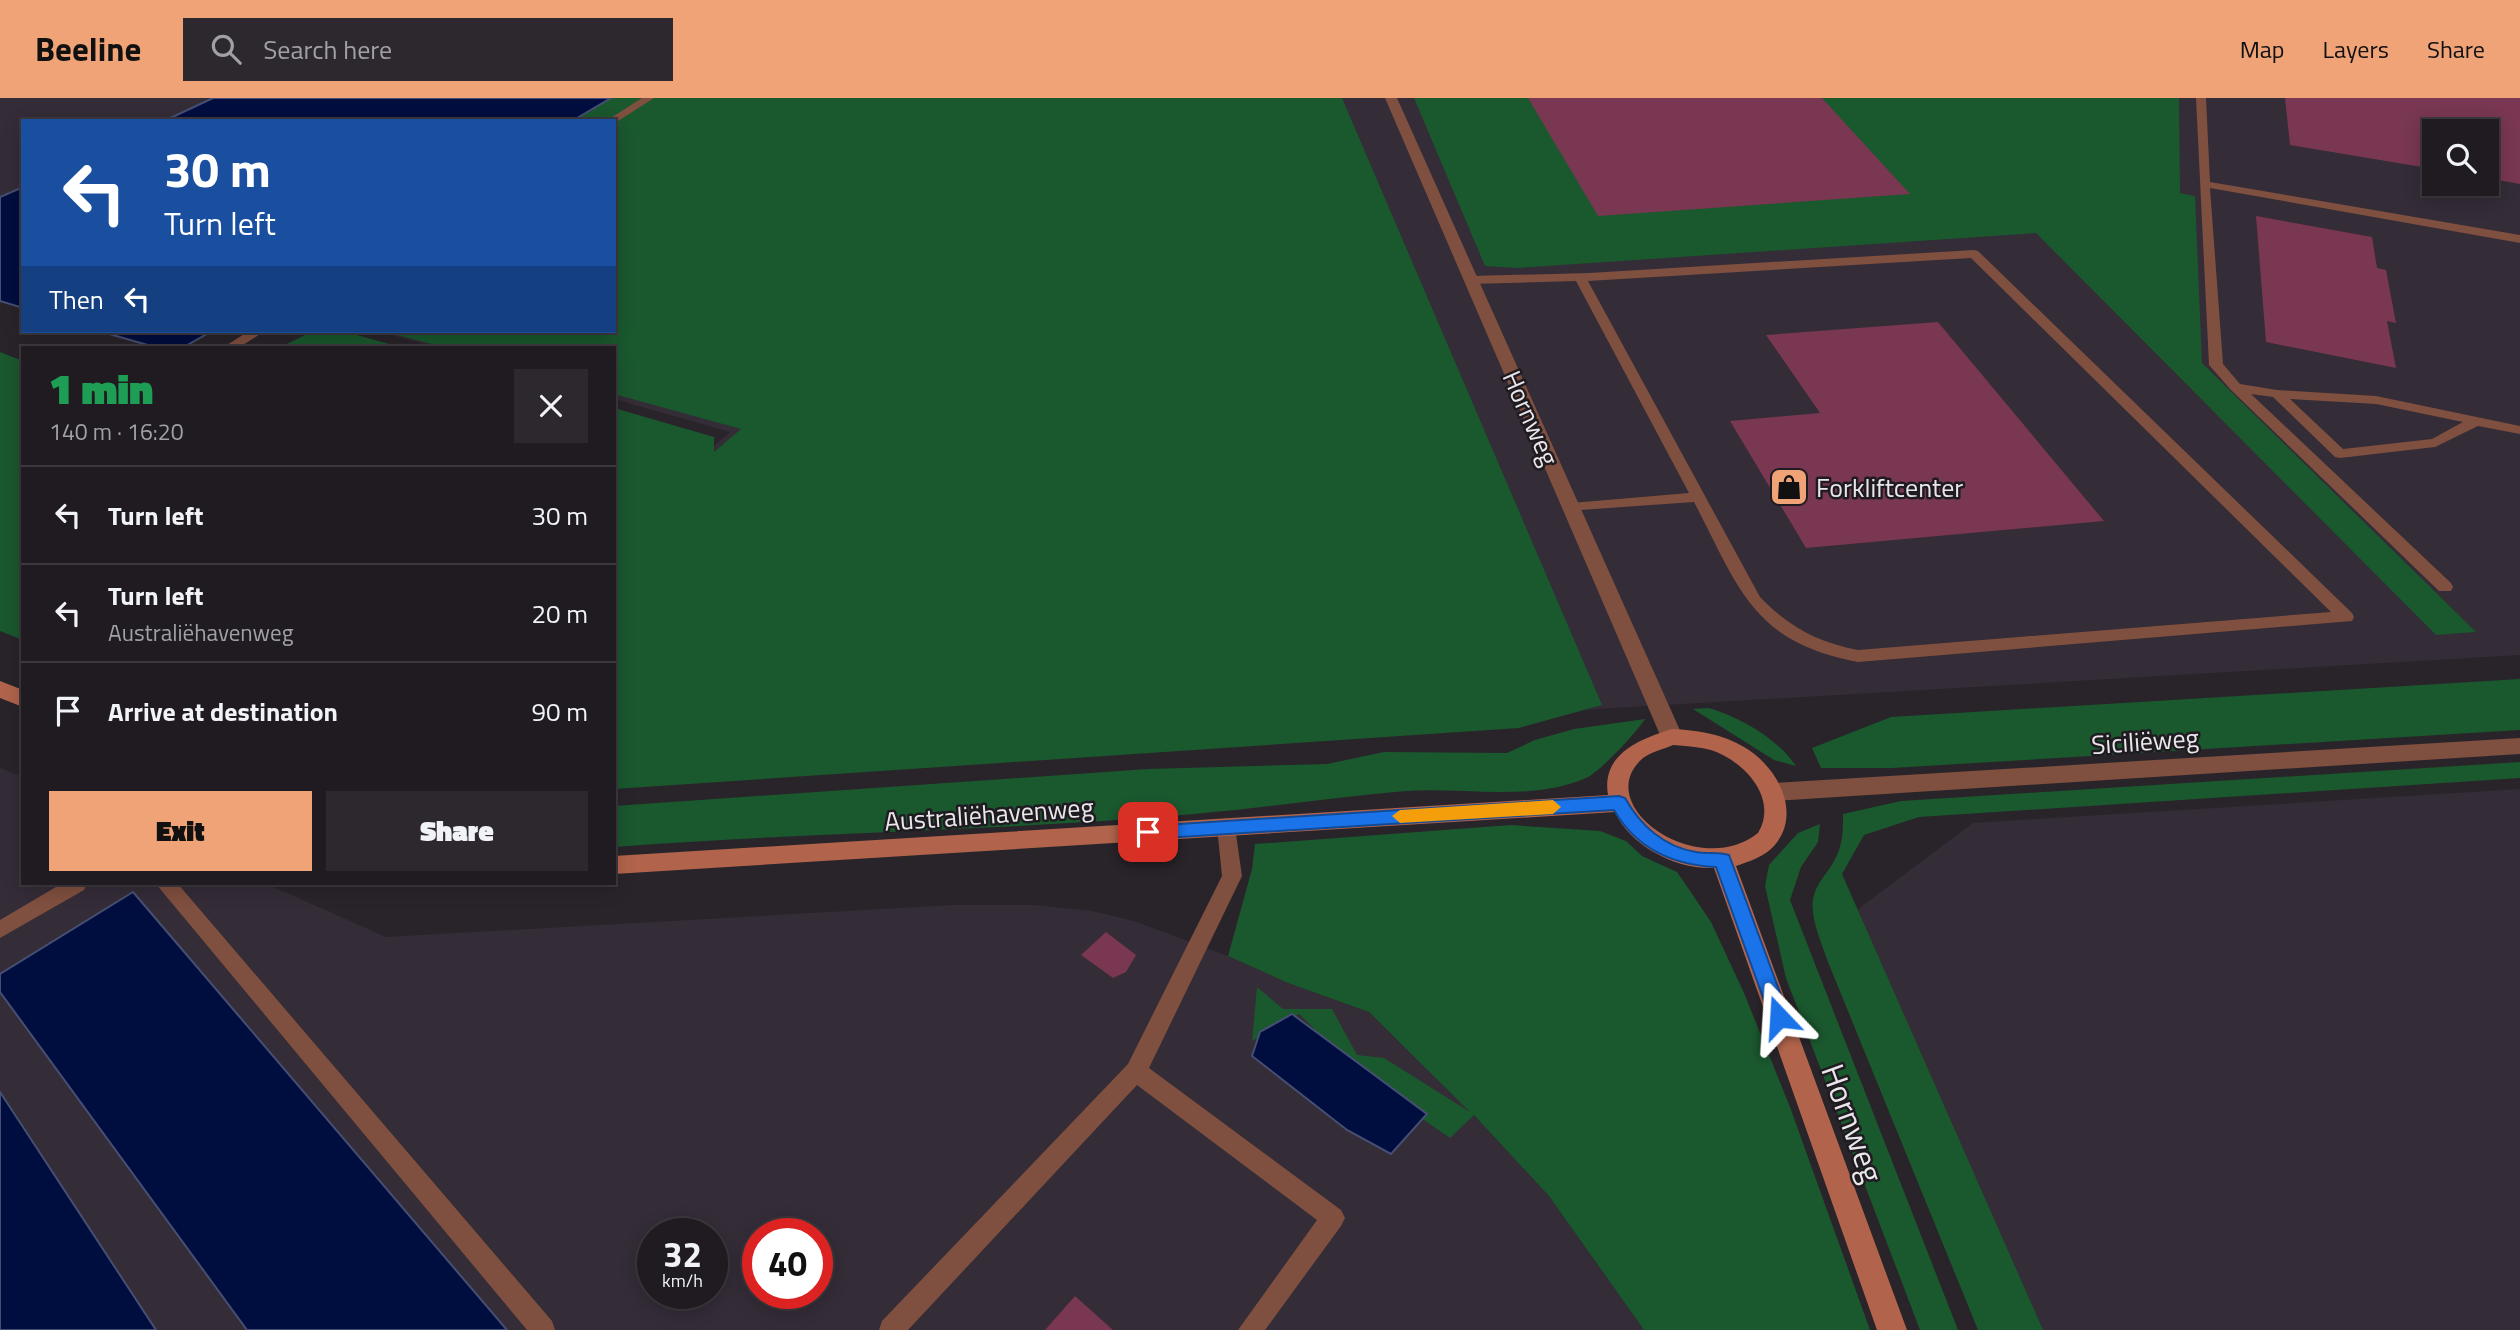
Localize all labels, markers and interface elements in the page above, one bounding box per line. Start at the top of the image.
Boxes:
search box [183,18,673,81]
text: Beeline [35,24,141,74]
icon: search [207,30,245,68]
text: Search here [263,30,392,69]
text: Map [2240,31,2285,67]
text: Layers [2323,31,2389,67]
text: Share [2427,31,2485,67]
map controls [2422,119,2499,196]
button: search [2422,119,2499,196]
text: 30 m [164,131,271,206]
icon: left [49,147,140,238]
text: Turn left [164,199,276,247]
text: Then [49,280,104,319]
icon: left [118,280,156,318]
text: 1 min [49,356,153,420]
street label: Hornweg [1493,364,1569,472]
button: close [514,369,588,443]
text: 140 m · 16:20 [49,414,184,449]
shop icon: Forkliftcenter [1768,466,1810,508]
place label: Forkliftcenter [1816,468,1963,507]
icon: left [49,496,87,534]
text: Turn left [108,496,203,535]
text: 30 m [531,496,588,535]
text: Turn left [108,576,203,615]
icon: left [49,594,87,632]
text: 20 m [531,594,588,633]
text: Australiëhavenweg [108,615,293,650]
icon: arrive [49,692,87,730]
text: Arrive at destination [108,692,338,731]
text: 90 m [531,692,588,731]
street label: Siciliëweg [2090,718,2200,764]
street label: Australiëhavenweg [883,787,1095,841]
button: Exit [49,791,312,871]
button: Share [326,791,588,871]
pin [1118,802,1178,862]
icon: arrive [1129,813,1167,851]
position arrow [1742,980,1816,1054]
street label: Hornweg [1809,1057,1897,1189]
speed limit sign: 40 [742,1218,833,1309]
text: 32 [663,1227,702,1281]
text: km/h [662,1267,703,1294]

